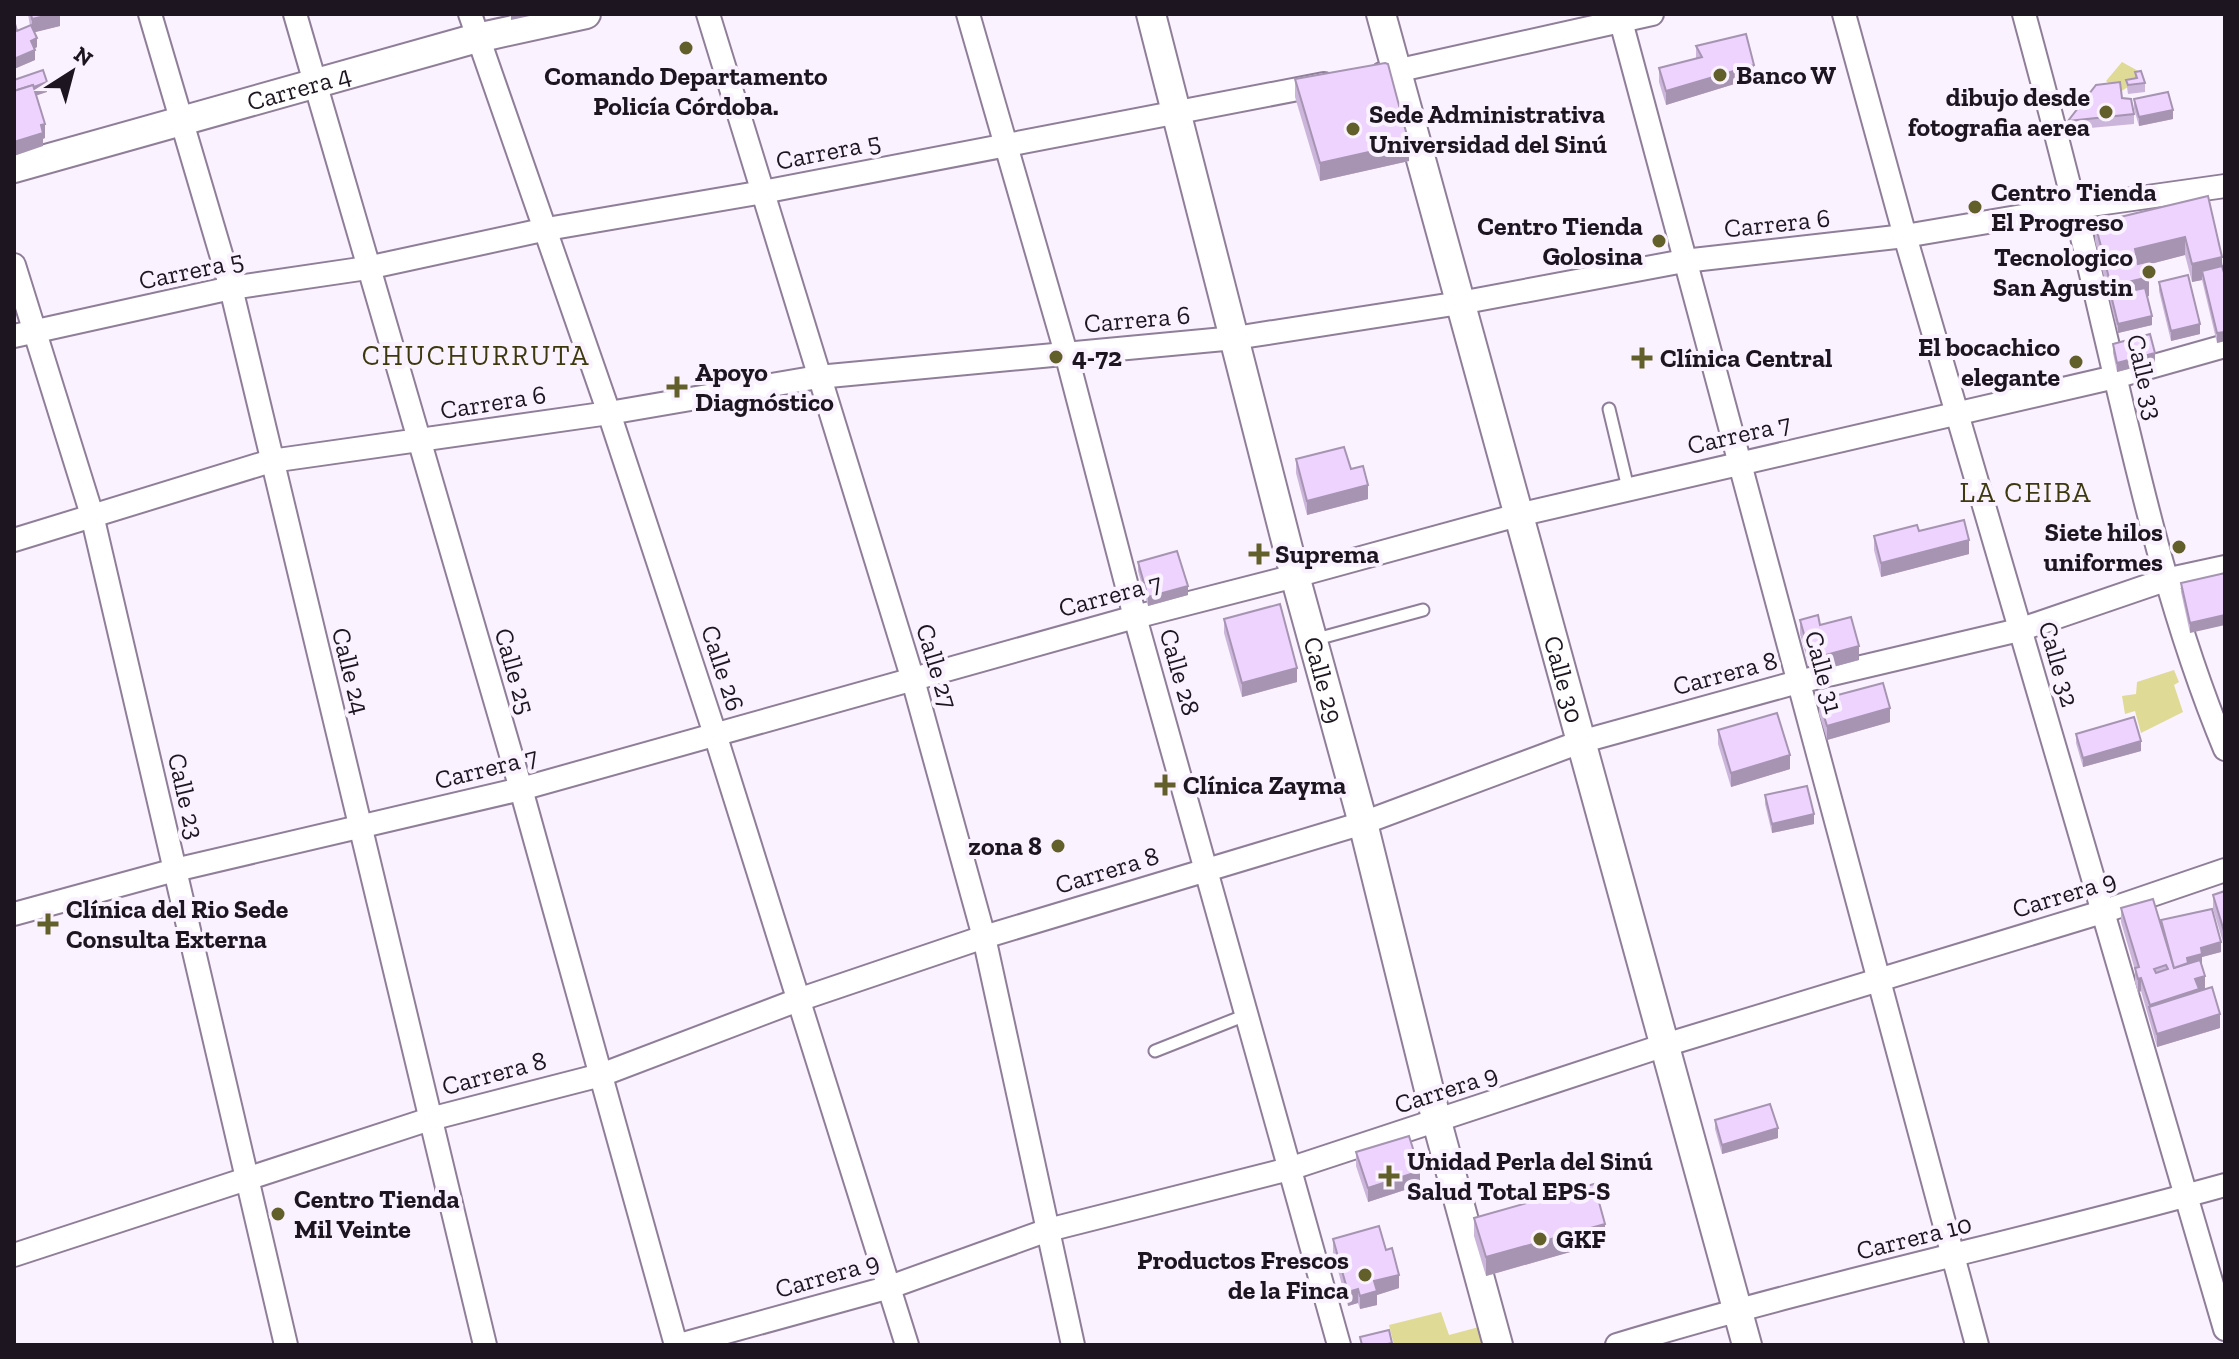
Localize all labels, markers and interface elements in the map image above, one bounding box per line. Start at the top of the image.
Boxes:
north arrow [32,32,112,112]
marker: Comando Departamento Policía Córdoba. [677,39,695,57]
text: N [69,40,98,72]
street label: Carrera 4 [243,58,355,118]
place label: Banco W [1736,59,1837,91]
place label: Comando Departamento Policía Córdoba. [544,60,828,122]
marker: Banco W [1711,66,1729,84]
place label: dibujo desde fotografia aerea [1908,81,2090,143]
place label: Sede Administrativa Universidad del Sinú [1369,98,1607,160]
marker: dibujo desde fotografia aerea [2097,103,2115,121]
marker: Sede Administrativa Universidad del Sinú [1344,120,1362,138]
street label: Carrera 5 [773,125,883,177]
place label: Centro Tienda El Progreso [1991,176,2157,238]
marker: Centro Tienda El Progreso [1966,198,1984,216]
street label: Carrera 6 [1722,202,1832,244]
place label: Centro Tienda Golosina [1477,210,1643,272]
marker: Centro Tienda Golosina [1650,232,1668,250]
place label: Tecnologico San Agustin [1993,241,2134,303]
street label: Carrera 5 [136,243,246,297]
marker: Tecnologico San Agustin [2140,263,2158,281]
street label: Carrera 6 [1083,298,1191,340]
place label: El bocachico elegante [1918,331,2060,393]
street label: Calle 33 [2120,331,2170,423]
district label: CHUCHURRUTA [362,339,590,372]
place label: 4-72 [1072,341,1122,373]
place label: Clínica Central [1660,342,1832,374]
marker: Clínica Central [1631,347,1653,369]
marker: 4-72 [1047,348,1065,366]
marker: El bocachico elegante [2067,353,2085,371]
place label: Apoyo Diagnóstico [695,356,834,418]
marker: Apoyo Diagnóstico [666,376,688,398]
street label: Carrera 6 [438,378,548,426]
street label: Carrera 7 [1684,407,1794,461]
district label: LA CEIBA [1960,476,2092,509]
place label: Siete hilos uniformes [2044,516,2163,578]
place label: Suprema [1275,538,1380,570]
marker: Siete hilos uniformes [2170,538,2188,556]
marker: Suprema [1250,545,1268,563]
street label: Carrera 7 [1055,566,1165,624]
street label: Calle 32 [2032,618,2086,710]
street label: Calle 27 [909,620,965,712]
street label: Calle 26 [694,621,752,715]
street label: Calle 24 [325,624,377,718]
street label: Calle 25 [487,624,543,718]
street label: Calle 28 [1152,625,1208,719]
street label: Calle 31 [1798,627,1850,717]
street label: Calle 30 [1537,632,1591,726]
street label: Calle 29 [1296,633,1351,727]
street label: Carrera 8 [1669,644,1781,702]
street label: Carrera 7 [431,740,541,796]
street label: Calle 23 [161,750,211,842]
place label: Clínica Zayma [1183,769,1346,801]
marker: Clínica Zayma [1154,774,1176,796]
place label: zona 8 [969,830,1042,862]
marker: zona 8 [1049,837,1067,855]
street label: Carrera 8 [1051,839,1163,901]
street label: Carrera 9 [2008,863,2120,925]
place label: Clínica del Rio Sede Consulta Externa [66,893,289,955]
marker: Clínica del Rio Sede Consulta Externa [37,913,59,935]
street label: Carrera 8 [438,1044,550,1102]
street label: Carrera 9 [1390,1057,1502,1121]
place label: Unidad Perla del Sinú Salud Total EPS-S [1407,1145,1653,1207]
marker: Unidad Perla del Sinú Salud Total EPS-S [1378,1165,1400,1187]
place label: Centro Tienda Mil Veinte [294,1183,460,1245]
marker: Centro Tienda Mil Veinte [269,1205,287,1223]
street label: Carrera 10 [1853,1207,1975,1267]
place label: GKF [1556,1223,1606,1255]
marker: GKF [1531,1230,1549,1248]
place label: Productos Frescos de la Finca [1137,1244,1349,1306]
street label: Carrera 9 [771,1245,883,1305]
marker: Productos Frescos de la Finca [1356,1266,1374,1284]

